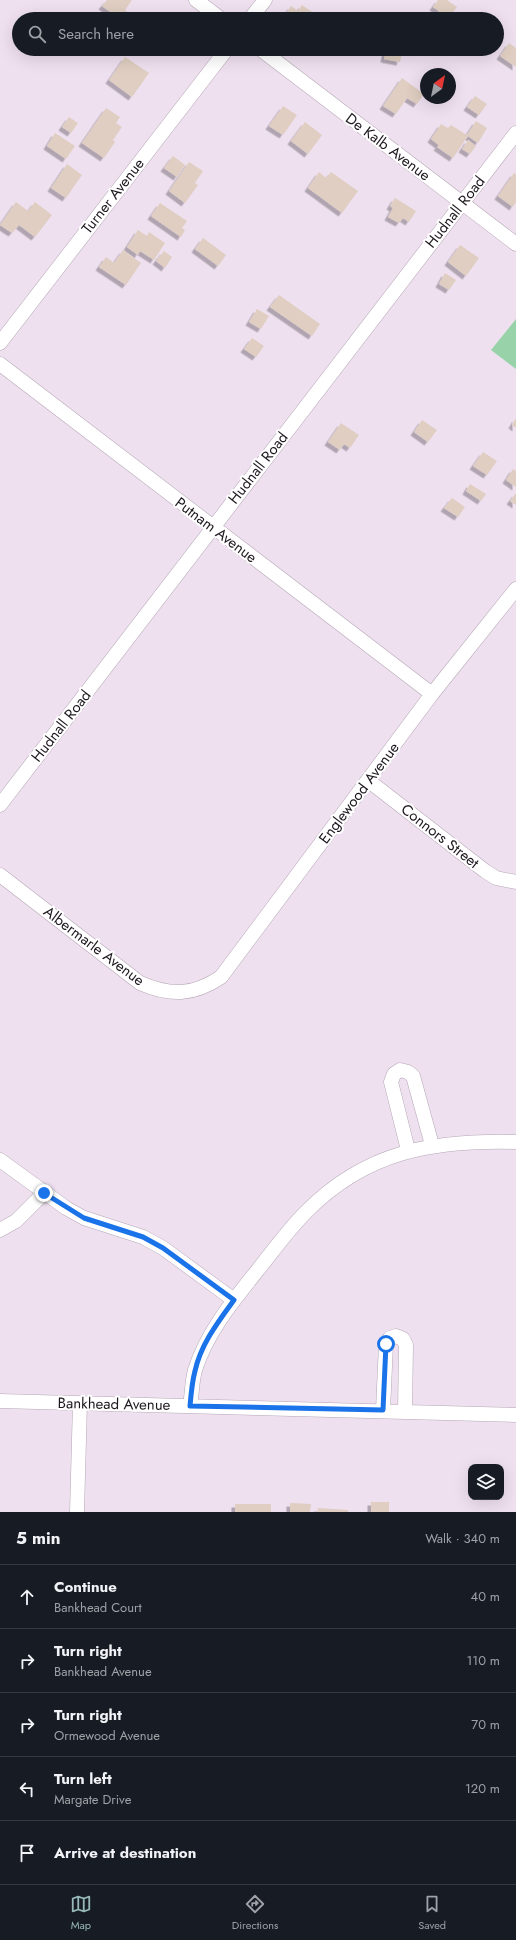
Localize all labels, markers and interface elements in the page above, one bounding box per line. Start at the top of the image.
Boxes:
search box [12,12,504,56]
icon: search [26,23,48,45]
text: Search here [58,23,134,45]
north arrow [420,68,456,104]
street label: De Kalb Avenue [341,108,435,186]
street label: Turner Avenue [76,153,150,239]
street label: Hudnall Road [420,171,490,253]
street label: Hudnall Road [223,427,293,509]
street label: Putnam Avenue [170,492,262,568]
street label: Hudnall Road [26,685,96,767]
street label: Englewood Avenue [314,738,405,848]
street label: Connors Street [396,798,484,874]
street label: Albermarle Avenue [39,901,149,991]
route end [35,1184,53,1202]
route start [377,1335,395,1353]
street label: Bankhead Avenue [57,1392,171,1416]
map controls [468,1464,504,1500]
button: layers [468,1464,504,1500]
text: 5 min [16,1526,60,1550]
text: Walk · 340 m [425,1529,500,1548]
text: Continue [54,1576,117,1598]
icon: ahead [16,1586,38,1608]
text: 40 m [471,1587,500,1606]
text: Bankhead Court [54,1598,142,1617]
text: Turn right [54,1640,122,1662]
icon: right [16,1650,38,1672]
text: 110 m [466,1651,500,1670]
text: Bankhead Avenue [54,1662,152,1681]
text: Turn right [54,1704,122,1726]
icon: right [16,1714,38,1736]
text: 70 m [471,1715,500,1734]
text: Ormewood Avenue [54,1726,160,1745]
text: Turn left [54,1768,112,1790]
icon: left [16,1778,38,1800]
text: 120 m [465,1779,500,1798]
text: Margate Drive [54,1790,131,1809]
icon: arrive [16,1842,38,1864]
text: Arrive at destination [54,1842,196,1864]
tab: Map [70,1893,92,1933]
tab: Directions [232,1893,278,1933]
tab: Saved [418,1893,446,1933]

